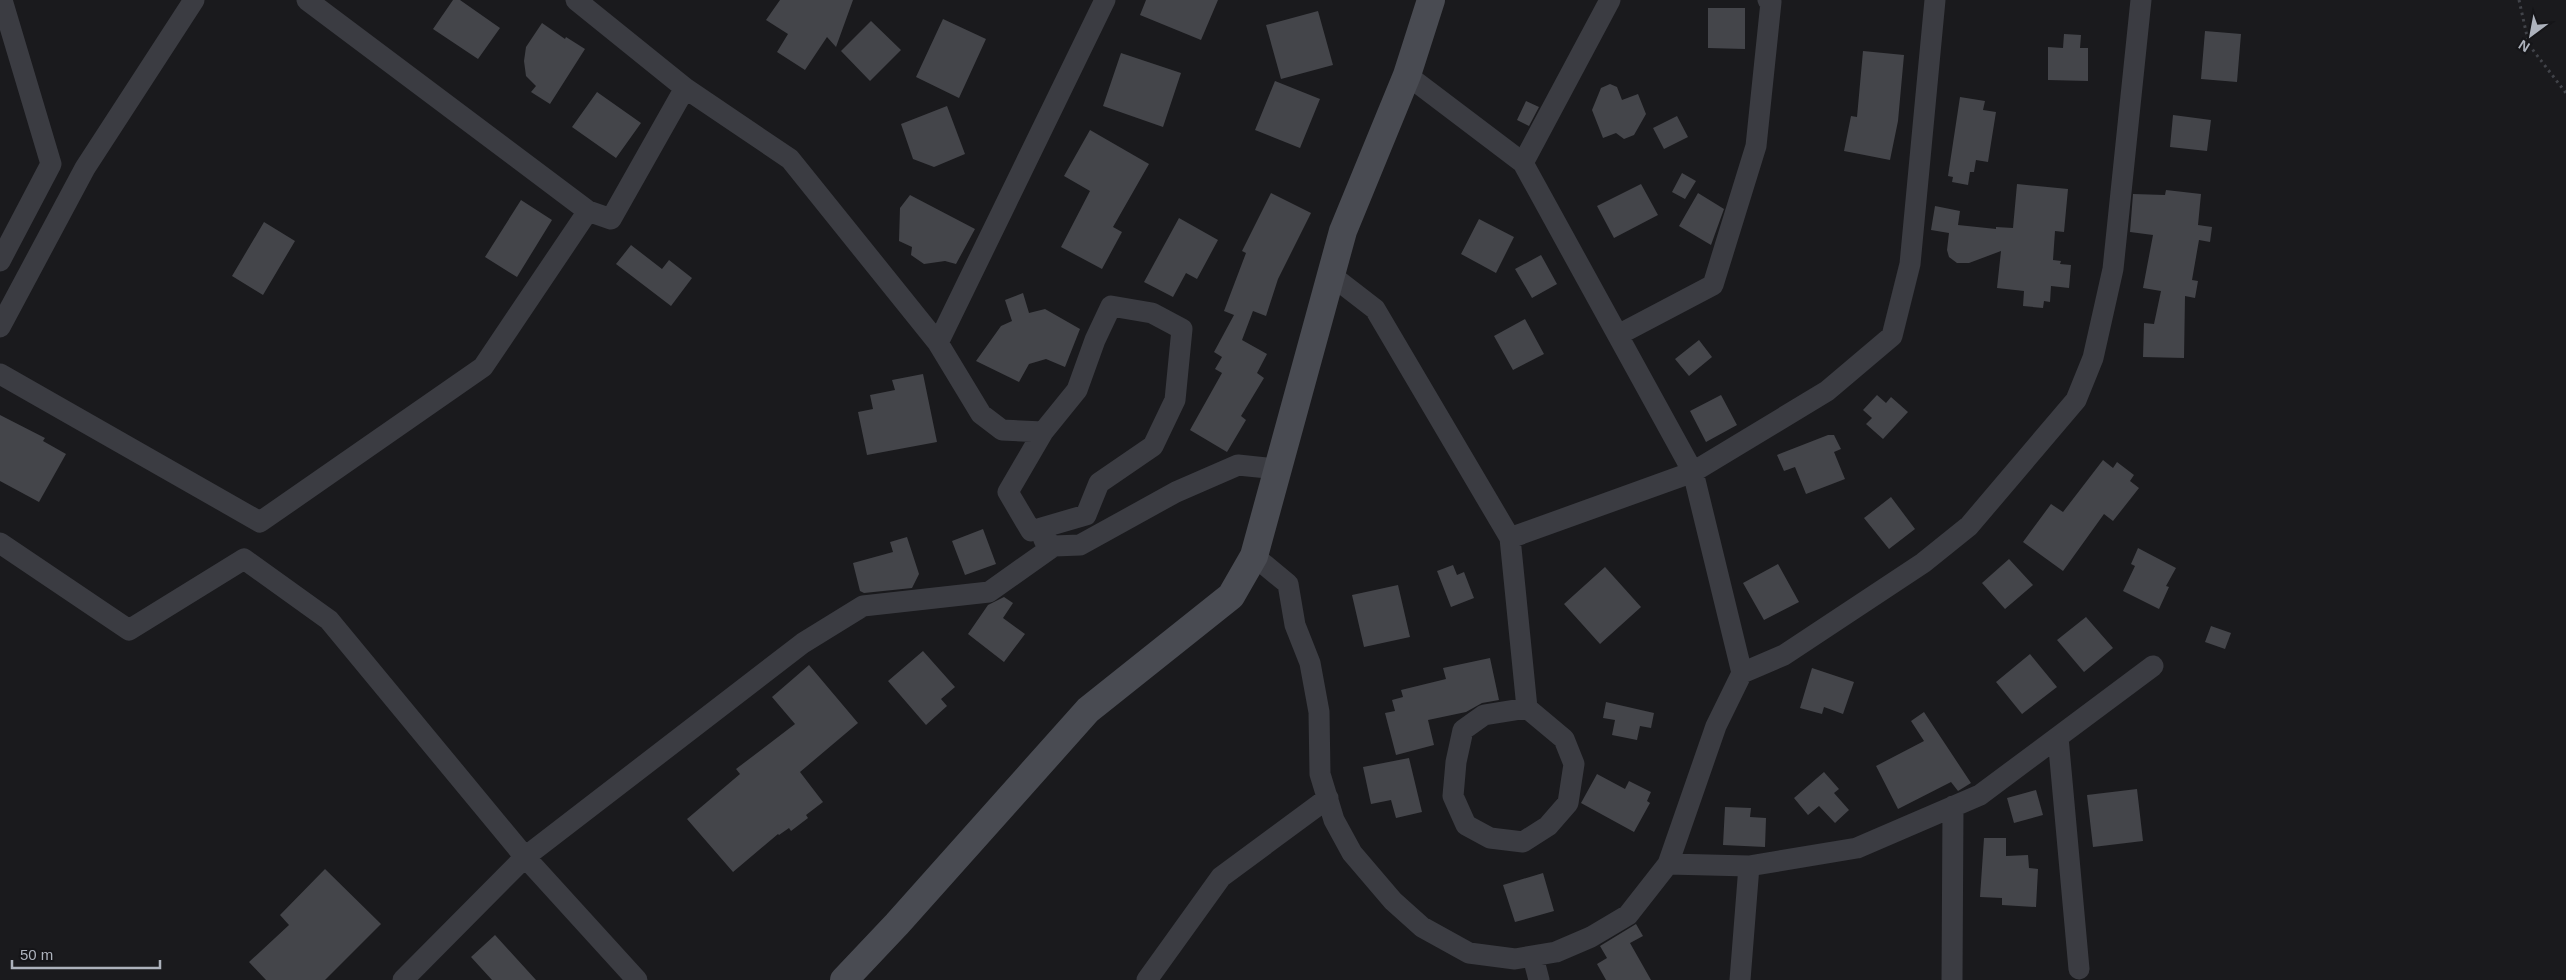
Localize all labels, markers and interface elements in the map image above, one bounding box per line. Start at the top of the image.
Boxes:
north arrow [2506,10,2556,60]
text: N [2516,37,2533,55]
scale bar [12,938,160,970]
text: 50 m [20,946,53,963]

